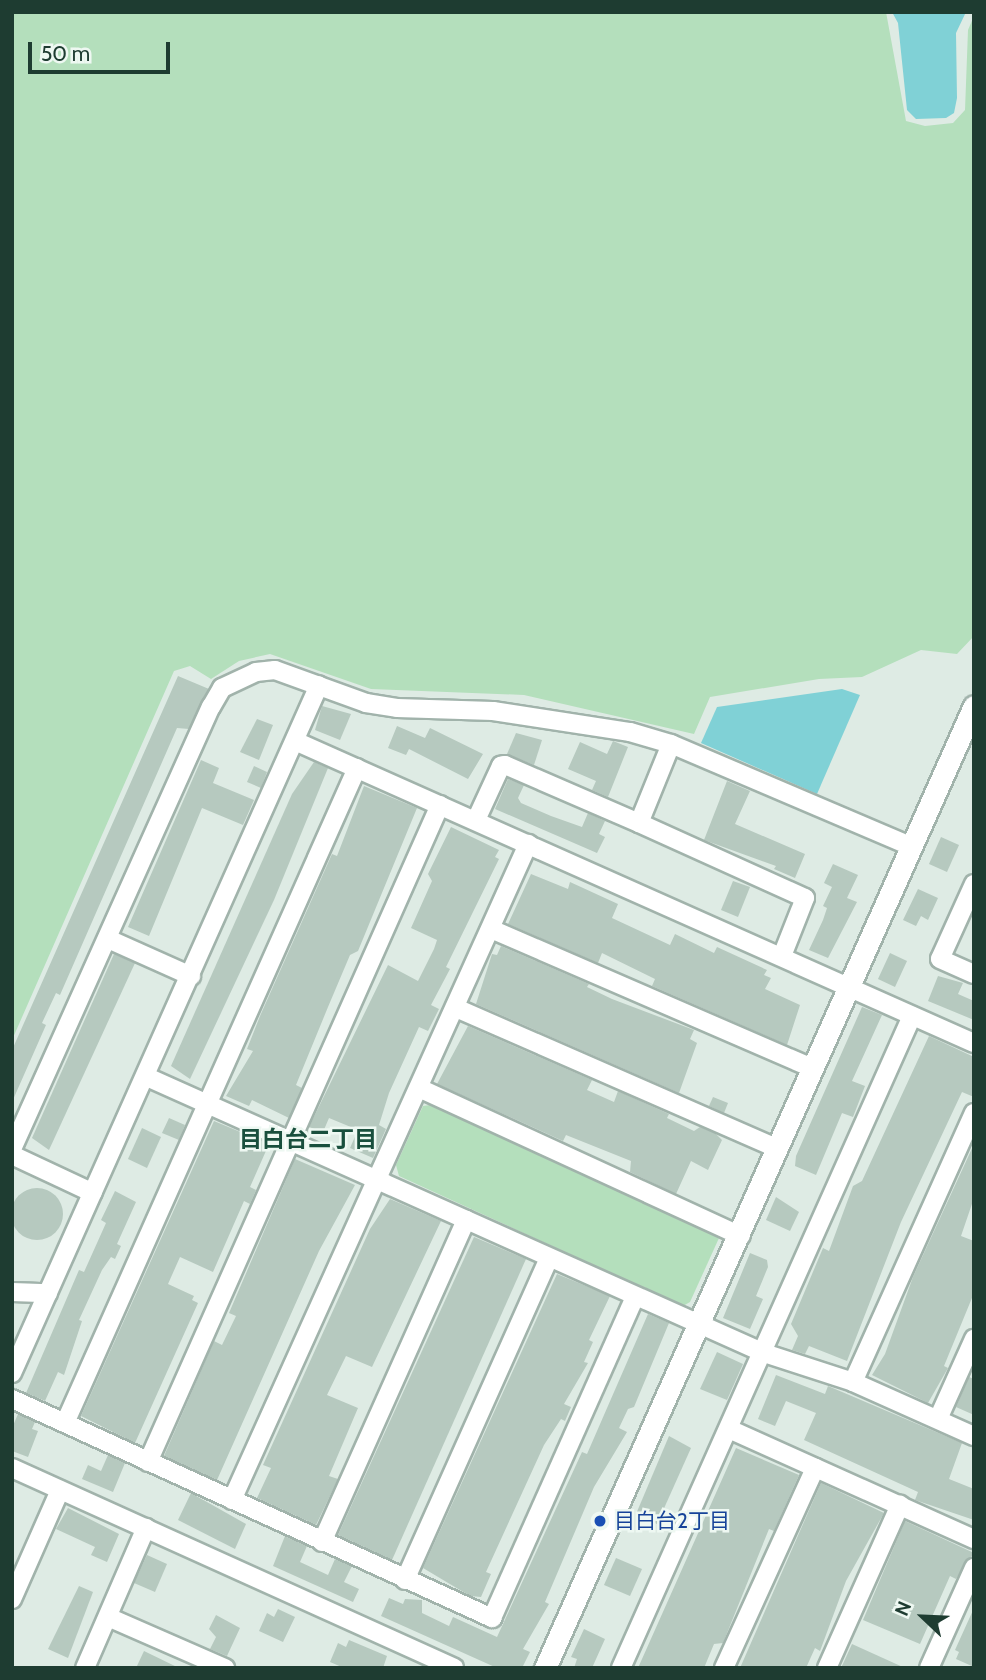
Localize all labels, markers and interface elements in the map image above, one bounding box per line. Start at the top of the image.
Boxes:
scale bar [32,28,173,72]
text: 50 m [41,41,90,66]
district label: 目白台二丁目 [239,1125,377,1153]
place label: 目白台2丁目 [614,1508,730,1534]
marker: 目白台2丁目 [592,1513,608,1529]
north arrow [888,1582,958,1652]
text: N [890,1598,916,1619]

